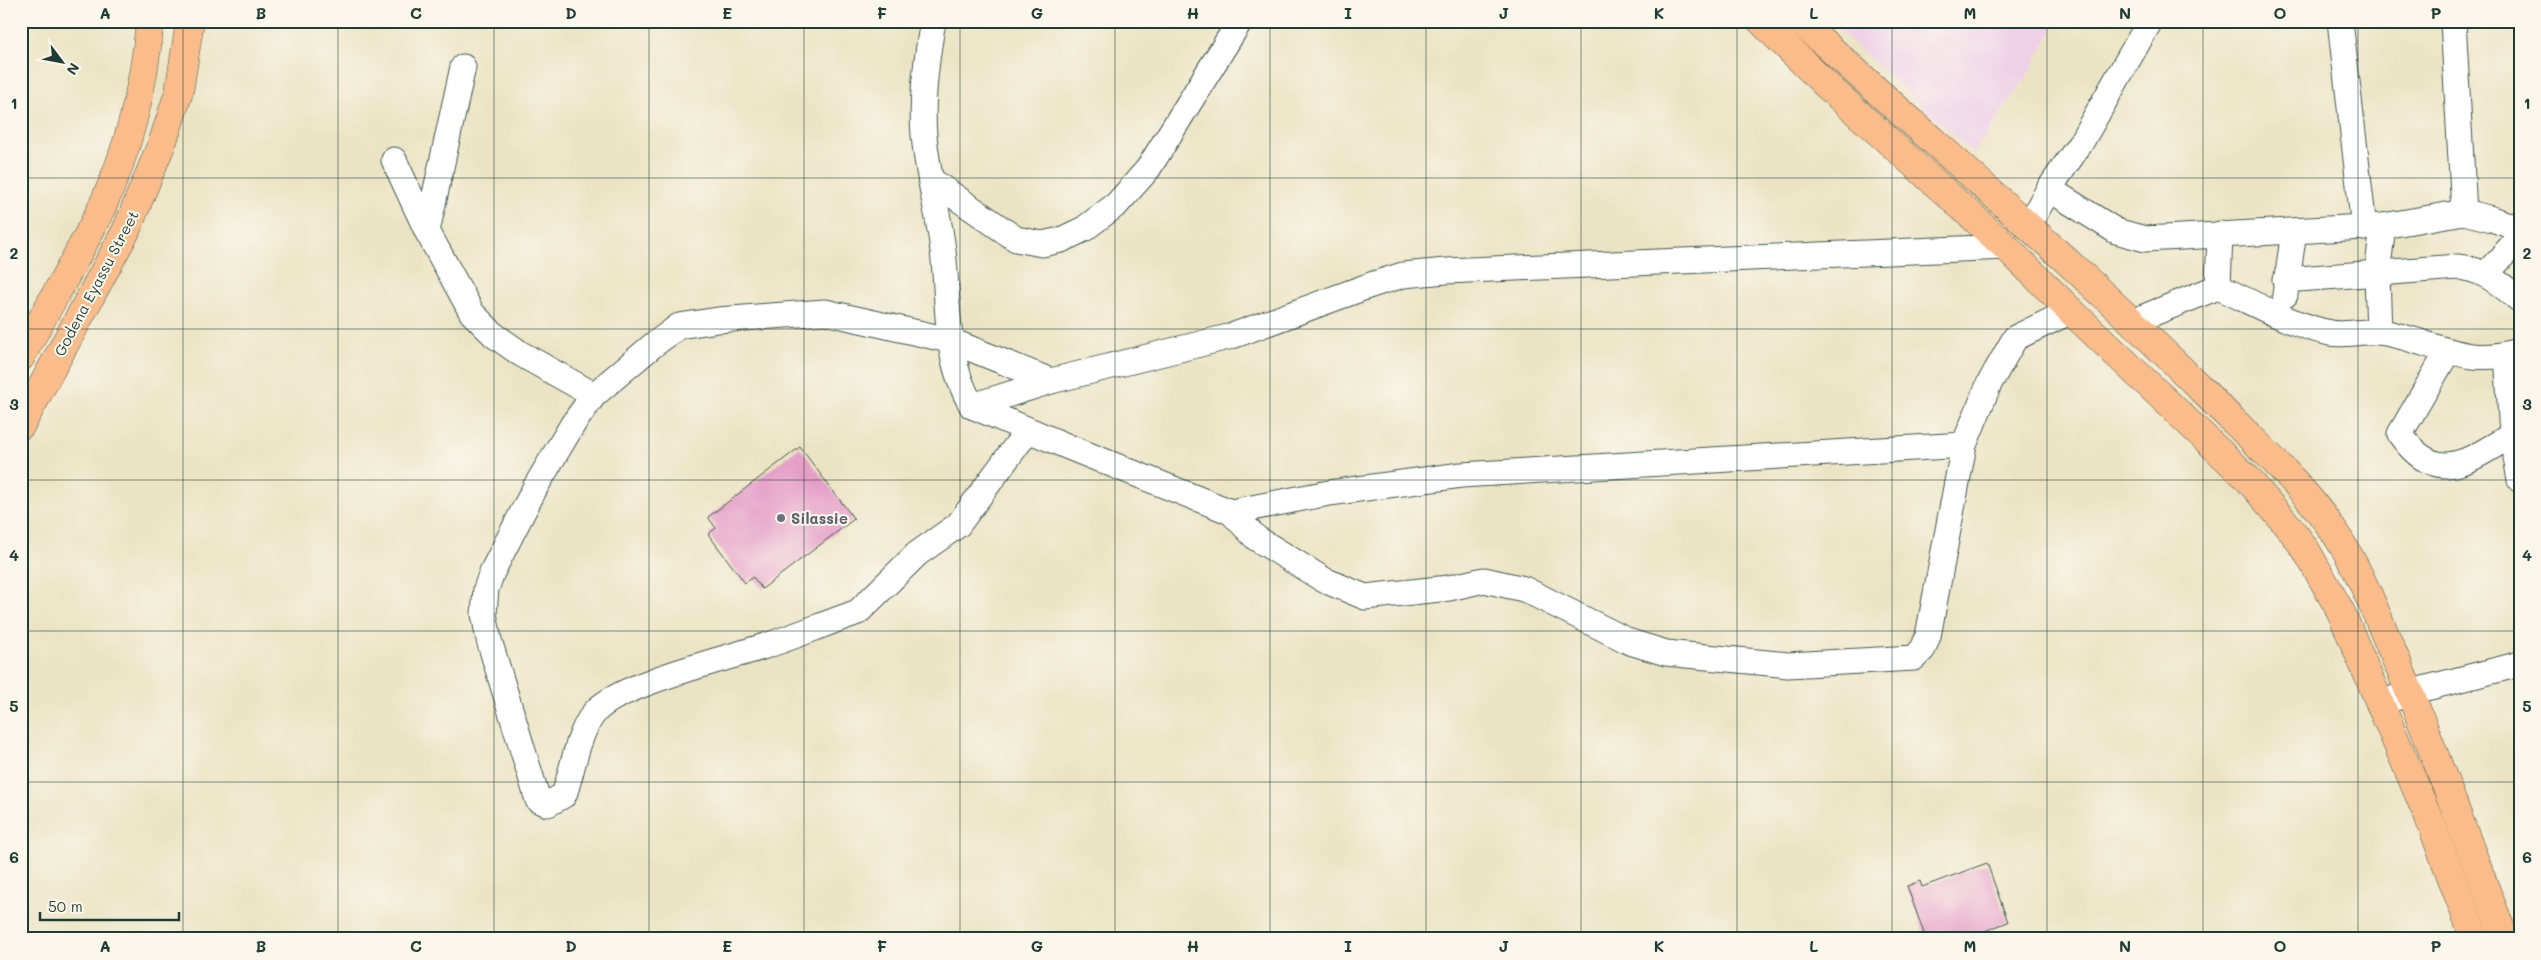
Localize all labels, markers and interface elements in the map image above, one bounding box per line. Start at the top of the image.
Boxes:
text: A [99,2,111,23]
text: B [256,2,266,23]
text: C [410,2,422,23]
text: D [565,2,577,23]
text: E [722,2,732,23]
text: F [877,2,887,23]
text: G [1031,2,1043,23]
text: H [1187,2,1199,23]
text: I [1344,2,1352,23]
text: J [1499,2,1509,23]
text: K [1654,2,1664,23]
text: L [1809,2,1819,23]
text: M [1964,2,1976,23]
text: N [2119,2,2131,23]
text: O [2274,2,2287,23]
text: P [2431,2,2442,23]
north arrow [38,38,88,88]
text: N [63,60,84,79]
text: 1 [10,92,18,113]
text: 1 [2523,92,2531,113]
street label: Godena Eyassu Street [49,207,143,359]
text: 2 [10,242,19,263]
text: 2 [2523,242,2532,263]
text: 3 [9,393,19,414]
text: 3 [2522,393,2532,414]
place label: Silassie [791,508,848,528]
marker: Silassie [775,512,787,524]
text: 4 [9,544,19,565]
text: 4 [2522,544,2532,565]
text: 5 [9,695,19,716]
text: 5 [2522,695,2532,716]
text: 6 [9,846,19,867]
text: 6 [2522,846,2532,867]
scale bar [40,890,179,922]
text: 50 m [48,896,83,916]
text: A [99,935,111,956]
text: B [256,935,266,956]
text: C [410,935,422,956]
text: D [565,935,577,956]
text: E [722,935,732,956]
text: F [877,935,887,956]
text: G [1031,935,1043,956]
text: H [1187,935,1199,956]
text: I [1344,935,1352,956]
text: J [1499,935,1509,956]
text: K [1654,935,1664,956]
text: L [1809,935,1819,956]
text: M [1964,935,1976,956]
text: N [2119,935,2131,956]
text: O [2274,935,2287,956]
text: P [2431,935,2442,956]

